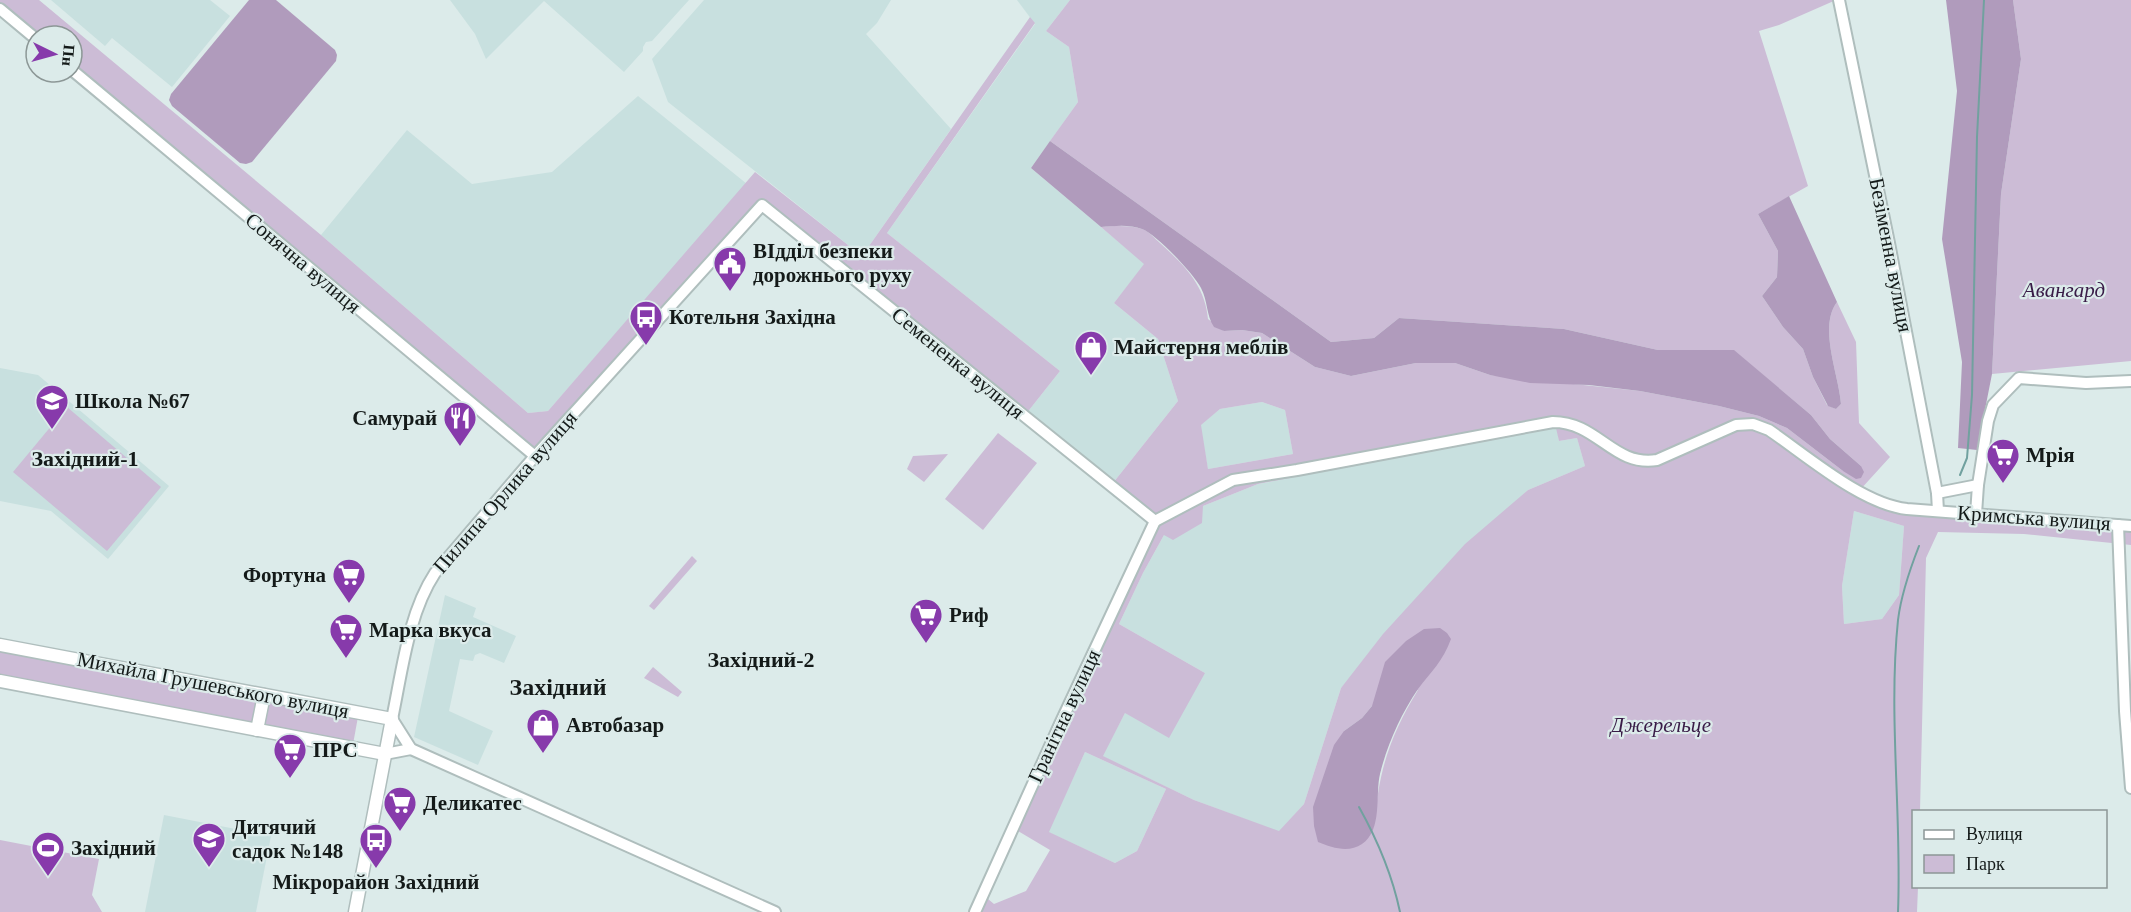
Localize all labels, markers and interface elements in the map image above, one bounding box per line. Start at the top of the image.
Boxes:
north arrow [24,24,84,84]
text: Пн [59,44,78,67]
street label: Безіменна вулиця [1864,176,1918,335]
street label: Сонячна вулиця [240,208,366,318]
place label: ВІдділ безпеки дорожнього руху [753,239,912,287]
public building icon: ВІдділ безпеки дорожнього руху [712,245,748,292]
park label: Авангард [2021,278,2105,302]
bus stop icon: Котельня Західна [628,299,664,346]
street label: Семененка вулиця [887,302,1029,424]
place label: Котельня Західна [669,305,836,329]
shop icon: Майстерня меблів [1073,329,1109,376]
place label: Майстерня меблів [1114,335,1288,359]
school or university icon: Школа №67 [34,383,70,430]
place label: Школа №67 [75,389,190,413]
restaurant icon: Самурай [442,400,478,447]
place label: Самурай [352,406,437,430]
street label: Пилипа Орлика вулиця [428,406,582,578]
supermarket icon: Мрія [1985,437,2021,484]
place label: Мрія [2026,443,2075,467]
district label: Західний-1 [31,446,139,471]
street label: Кримська вулиця [1956,501,2112,535]
supermarket icon: Фортуна [331,557,367,604]
place label: Фортуна [243,563,326,587]
supermarket icon: Риф [908,597,944,644]
place label: Риф [949,603,988,627]
supermarket icon: Марка вкуса [328,612,364,659]
place label: Марка вкуса [369,618,492,642]
street label: Гранітна вулиця [1023,645,1105,786]
street label: Михайла Грушевського вулиця [75,647,351,723]
district label: Західний-2 [707,647,815,672]
district label: Західний [510,674,607,700]
shop icon: Автобазар [525,707,561,754]
place label: Автобазар [566,713,664,737]
park label: Джерельце [1609,713,1711,737]
supermarket icon: ПРС [272,732,308,779]
place label: ПРС [313,738,358,762]
supermarket icon: Деликатес [382,785,418,832]
place label: Деликатес [423,791,522,815]
legend [1912,810,2107,888]
place label: Дитячий садок №148 [232,815,343,863]
school or university icon: Дитячий садок №148 [191,821,227,868]
bus stop icon: Мікрорайон Західний [358,822,394,869]
text: Вулиця [1966,824,2023,844]
sports icon: Західний [30,830,66,877]
place label: Західний [71,836,156,860]
text: Парк [1966,854,2005,874]
place label: Мікрорайон Західний [273,870,479,894]

